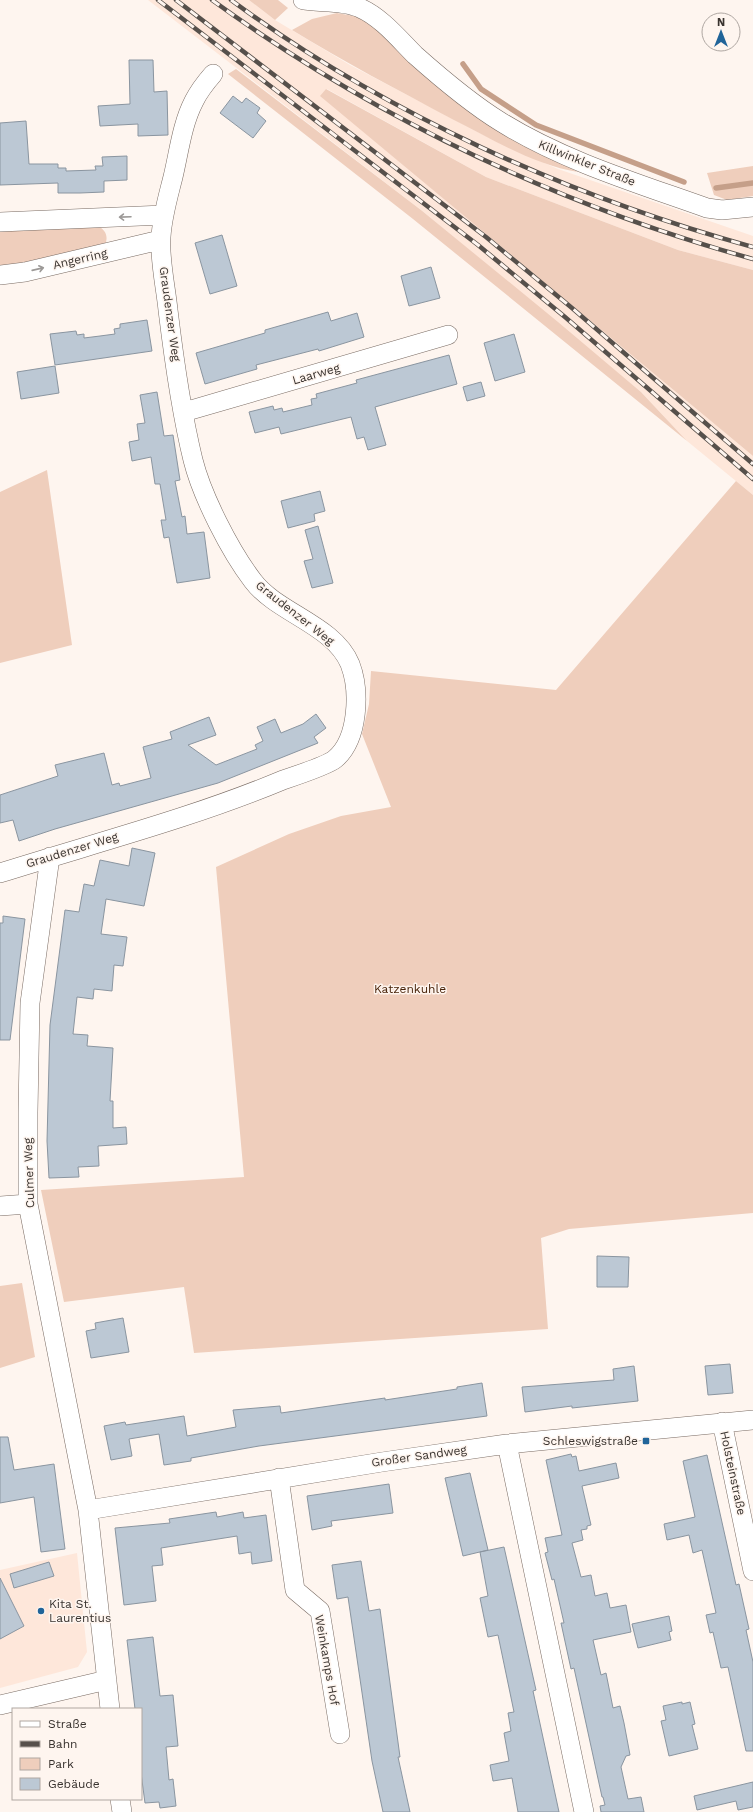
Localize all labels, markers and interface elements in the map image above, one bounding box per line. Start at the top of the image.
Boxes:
north arrow [701,12,741,52]
text: N [717,16,725,29]
street label: Killwinkler Straße [536,137,638,189]
one-way arrow [119,213,132,221]
street label: Angerring [51,246,109,272]
one-way arrow [32,264,45,272]
street label: Graudenzer Weg [156,266,184,363]
street label: Laarweg [291,360,342,387]
street label: Graudenzer Weg [253,578,337,648]
street label: Graudenzer Weg [24,829,120,871]
park label: Katzenkuhle [374,982,446,996]
street label: Culmer Weg [21,1137,37,1208]
street label: Holsteinstraße [717,1430,749,1516]
place label: Schleswigstraße [543,1434,638,1448]
marker: Schleswigstraße [641,1436,651,1446]
street label: Großer Sandweg [370,1442,468,1470]
place label: Kita St. Laurentius [49,1597,111,1625]
marker: Kita St. Laurentius [36,1606,46,1616]
street label: Weinkamps Hof [312,1613,342,1707]
legend [12,1708,142,1800]
text: Straße [48,1717,87,1731]
text: Bahn [48,1737,77,1751]
text: Park [48,1757,74,1771]
text: Gebäude [48,1777,100,1791]

